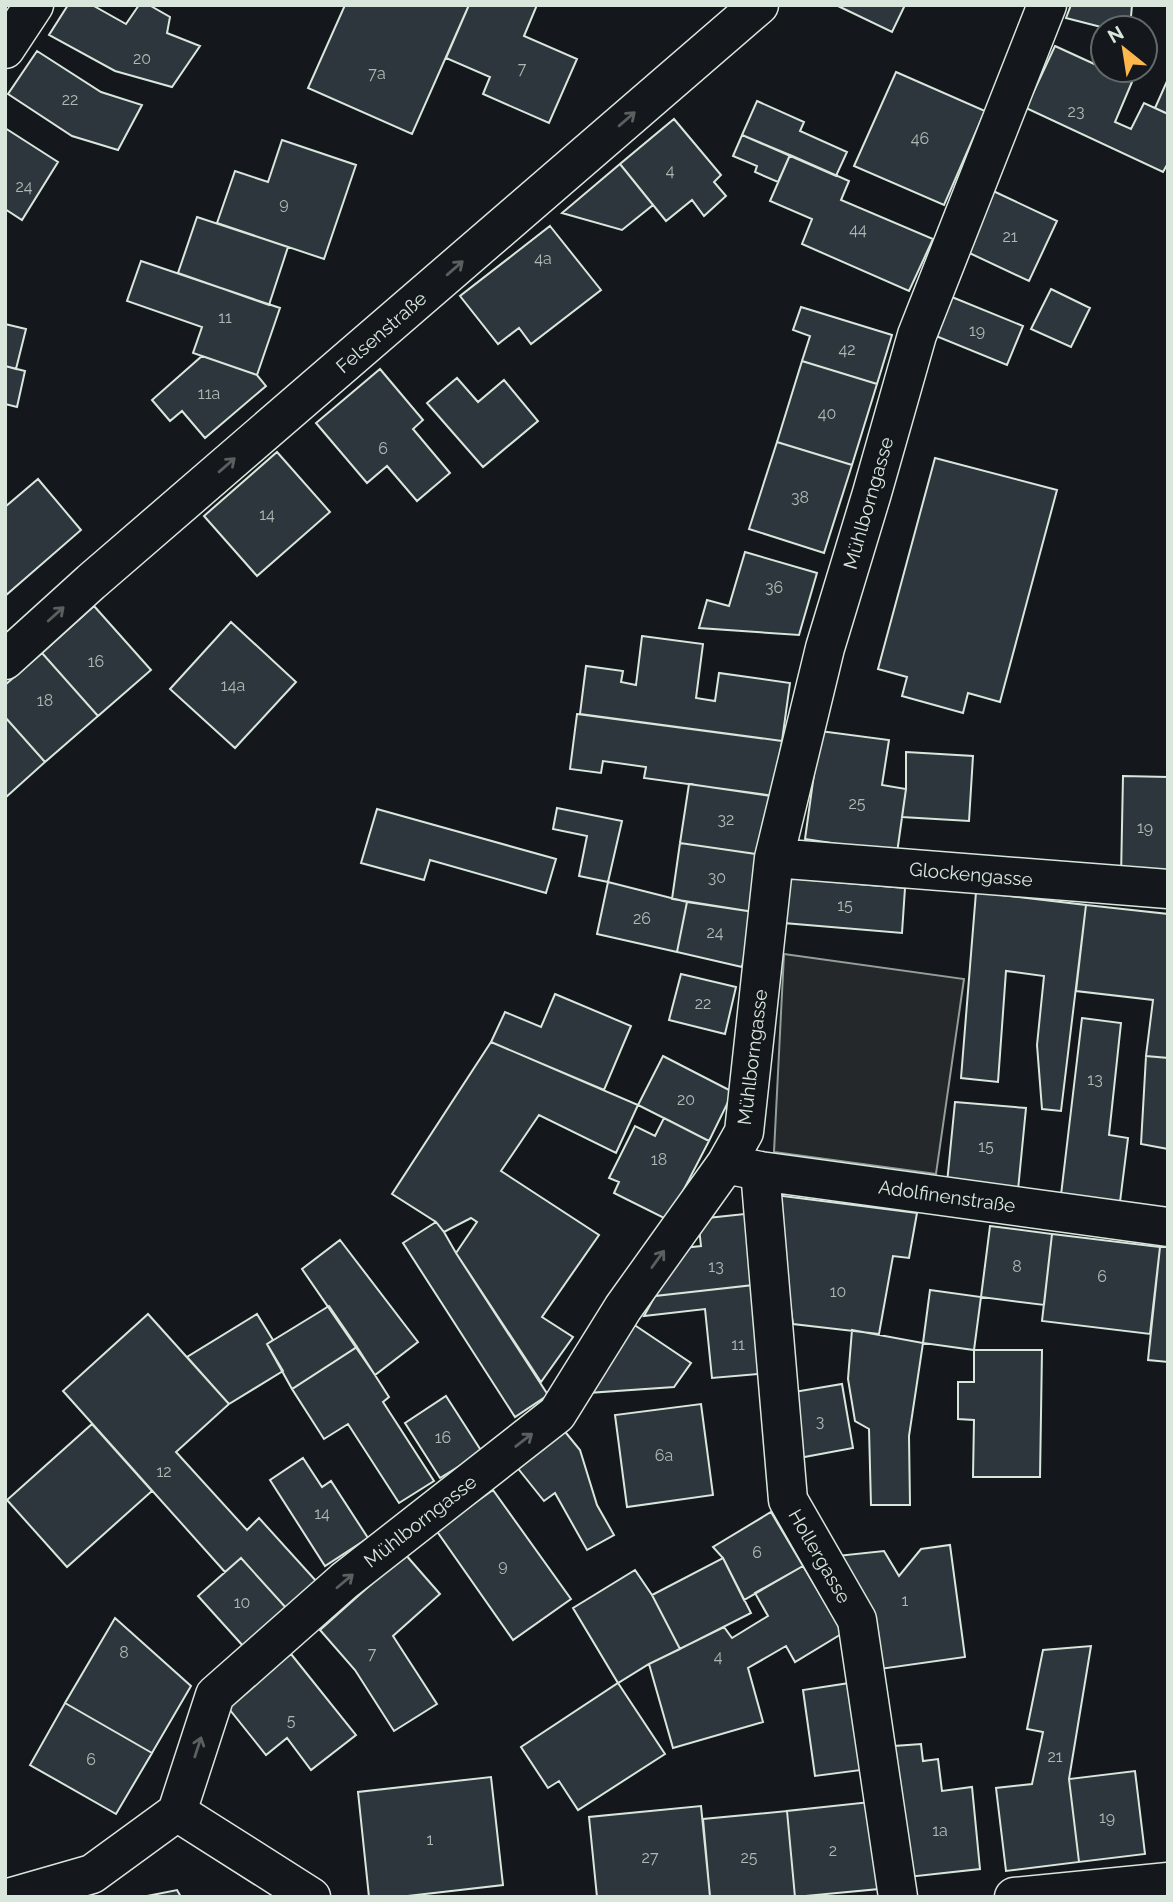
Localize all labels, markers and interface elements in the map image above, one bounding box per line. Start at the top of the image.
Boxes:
north arrow [1089,14,1159,84]
text: N [1104,21,1127,47]
house number: 20 [133,49,151,68]
house number: 7 [518,59,527,78]
house number: 7a [368,64,386,83]
house number: 22 [62,90,78,109]
house number: 23 [1068,102,1084,121]
one-way arrow [618,111,636,127]
house number: 46 [911,129,929,148]
house number: 4 [666,161,675,180]
house number: 24 [15,177,33,196]
house number: 9 [279,194,289,213]
house number: 44 [849,220,867,239]
house number: 21 [1002,227,1018,246]
house number: 4a [534,249,552,268]
one-way arrow [446,260,464,276]
street label: Felsenstraße [331,287,431,377]
house number: 11 [218,308,232,327]
house number: 19 [969,321,985,340]
house number: 42 [838,340,856,359]
house number: 11a [198,384,220,403]
house number: 40 [818,404,836,423]
street label: Mühlborngasse [839,434,897,572]
house number: 6 [378,439,388,458]
one-way arrow [218,457,236,473]
house number: 38 [791,488,809,507]
house number: 14 [259,505,275,524]
house number: 36 [765,578,783,597]
one-way arrow [47,606,65,622]
house number: 16 [88,652,104,671]
house number: 14a [221,676,245,695]
house number: 18 [37,691,53,710]
house number: 25 [848,794,866,813]
house number: 32 [718,810,734,829]
house number: 19 [1137,818,1153,837]
street label: Glockengasse [908,858,1034,890]
house number: 30 [708,868,726,887]
house number: 15 [837,896,853,915]
house number: 26 [633,909,651,928]
house number: 24 [706,923,724,942]
street label: Mühlborngasse [733,988,771,1126]
house number: 22 [695,994,711,1013]
house number: 13 [1087,1070,1103,1089]
house number: 20 [677,1090,695,1109]
house number: 15 [978,1137,994,1156]
house number: 18 [651,1150,667,1169]
street label: Adolfinenstraße [877,1176,1017,1216]
one-way arrow [651,1250,665,1269]
house number: 13 [708,1257,724,1276]
house number: 8 [1012,1257,1022,1276]
house number: 6 [1097,1267,1107,1286]
house number: 10 [830,1282,846,1301]
house number: 11 [731,1335,745,1354]
house number: 3 [816,1412,824,1431]
house number: 16 [435,1428,451,1447]
one-way arrow [514,1433,532,1448]
house number: 6a [655,1446,673,1465]
house number: 12 [156,1462,172,1481]
street label: Mühlborngasse [359,1470,481,1572]
house number: 14 [314,1504,330,1523]
street label: Hollergasse [784,1505,856,1607]
house number: 6 [752,1543,762,1562]
house number: 9 [498,1556,508,1575]
one-way arrow [335,1573,353,1589]
house number: 1 [902,1591,909,1610]
house number: 10 [234,1593,250,1612]
house number: 8 [119,1643,129,1662]
house number: 7 [368,1644,377,1663]
house number: 4 [714,1647,723,1666]
house number: 5 [287,1711,296,1730]
one-way arrow [193,1737,206,1759]
house number: 21 [1047,1747,1063,1766]
house number: 6 [86,1750,96,1769]
house number: 19 [1099,1808,1115,1827]
house number: 1a [932,1821,948,1840]
house number: 1 [427,1830,434,1849]
house number: 2 [829,1841,837,1860]
house number: 27 [642,1848,659,1867]
house number: 25 [740,1848,758,1867]

